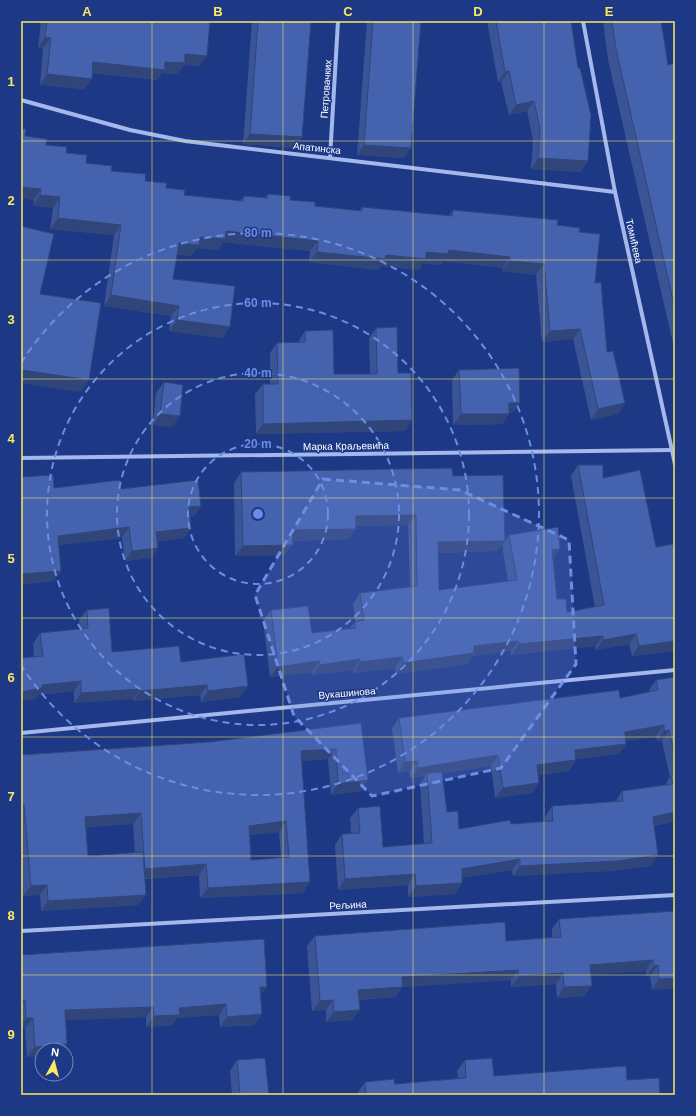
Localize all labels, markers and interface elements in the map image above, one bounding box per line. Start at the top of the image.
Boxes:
text: A [82,4,92,19]
text: B [213,4,223,19]
text: C [343,4,353,19]
text: D [473,4,483,19]
text: E [605,4,614,19]
street label: Петровачких [318,59,334,119]
text: 1 [7,74,15,89]
street label: Апатинска [292,140,342,156]
text: 2 [7,193,15,208]
street label: Томићева [624,218,645,265]
text: 80 m [244,226,272,240]
text: 60 m [244,296,272,310]
text: 3 [7,312,15,327]
text: 40 m [244,366,272,380]
text: 4 [7,431,15,446]
text: 20 m [244,437,272,451]
street label: Марка Краљевића [303,440,390,452]
centre of rings [251,507,265,521]
text: 5 [7,551,15,566]
text: 6 [7,670,15,685]
street label: Вукашинова [318,685,376,701]
text: 7 [7,789,15,804]
street label: Рељина [329,899,367,911]
text: 8 [7,908,15,923]
text: 9 [7,1027,15,1042]
north arrow [34,1042,74,1082]
text: N [51,1046,60,1059]

